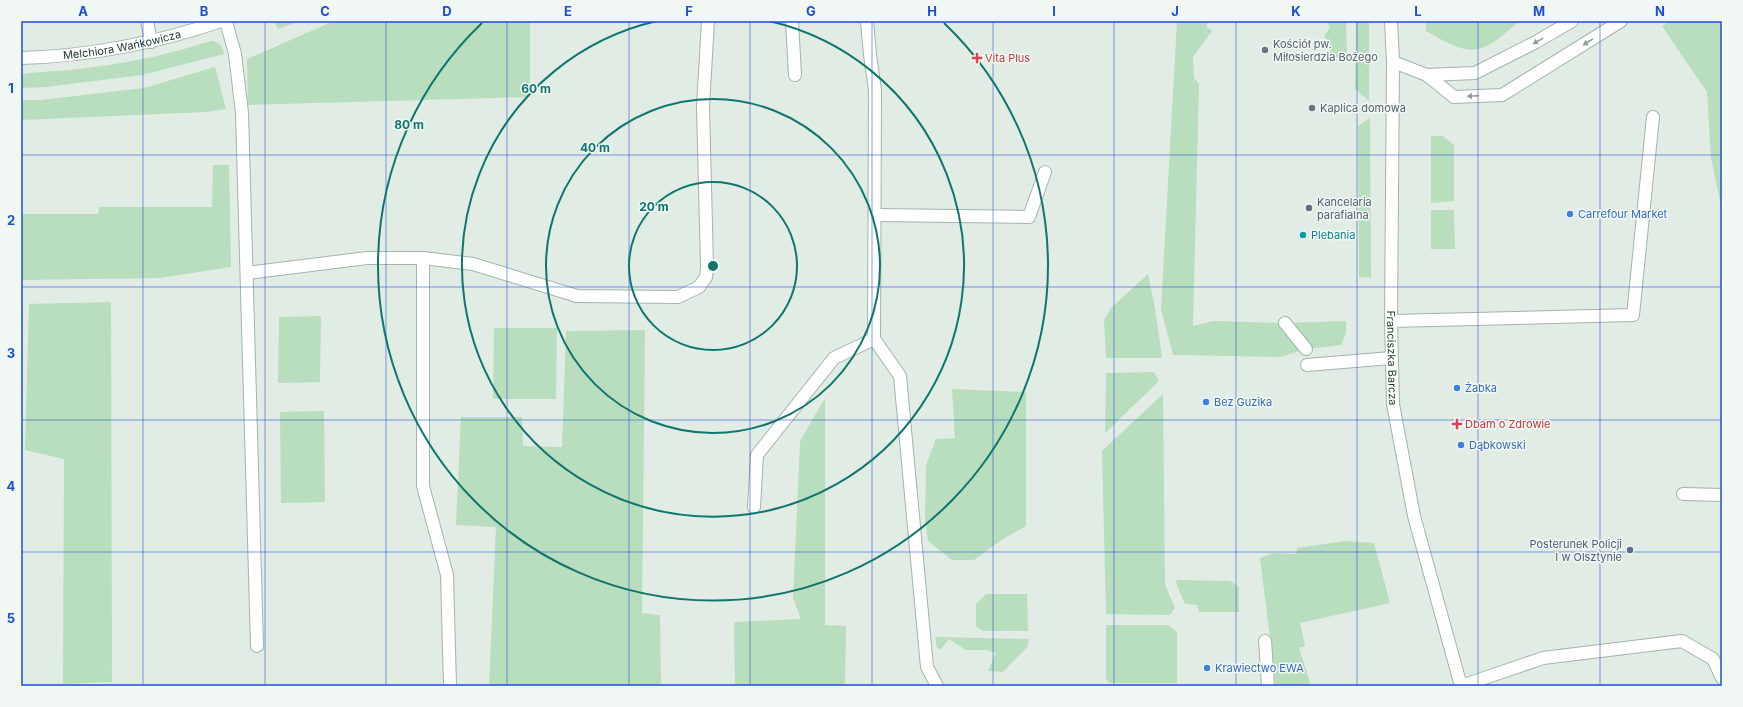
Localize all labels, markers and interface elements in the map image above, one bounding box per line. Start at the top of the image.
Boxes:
text: A [78,3,88,19]
text: B [200,3,209,19]
text: C [320,3,330,19]
text: D [442,3,452,19]
text: E [564,3,572,19]
text: F [685,3,693,19]
text: G [806,3,816,19]
text: H [927,3,937,19]
text: I [1052,3,1056,19]
text: J [1171,3,1179,19]
text: K [1291,3,1301,19]
text: L [1414,3,1422,19]
text: M [1533,3,1545,19]
text: N [1655,3,1665,19]
street label: Melchiora Wańkowicza [62,27,183,62]
place label: Kościół pw. Miłosierdzia Bożego [1273,37,1378,64]
one-way arrow [1532,37,1544,44]
one-way arrow [1582,38,1594,45]
marker: Kościół pw. Miłosierdzia Bożego [1260,45,1270,55]
place label: Vita Plus [985,51,1030,65]
marker: Vita Plus [972,53,982,63]
text: 1 [8,80,14,96]
text: 60 m [521,81,551,96]
one-way arrow [1466,93,1479,99]
place label: Kaplica domowa [1320,101,1406,115]
marker: Kaplica domowa [1307,103,1317,113]
text: 80 m [394,117,424,132]
text: 40 m [580,140,610,155]
place label: Kancelaria parafialna [1317,195,1372,222]
text: 20 m [639,199,669,214]
marker: Kancelaria parafialna [1304,203,1314,213]
place label: Carrefour Market [1578,207,1668,221]
marker: Carrefour Market [1565,209,1575,219]
text: 2 [7,212,15,228]
place label: Plebania [1311,228,1355,242]
marker: Plebania [1298,230,1308,240]
centre of rings [706,259,720,273]
street label: Franciszka Barcza [1384,310,1400,406]
text: 3 [7,345,15,361]
place label: Żabka [1465,381,1497,395]
marker: Żabka [1452,383,1462,393]
place label: Bez Guzika [1214,395,1272,409]
marker: Bez Guzika [1201,397,1211,407]
place label: Dbam o Zdrowie [1465,417,1550,431]
marker: Dbam o Zdrowie [1452,419,1462,429]
place label: Dąbkowski [1469,438,1526,452]
marker: Dąbkowski [1456,440,1466,450]
text: 4 [7,478,16,494]
place label: Posterunek Policji I w Olsztynie [1530,537,1622,564]
marker: Posterunek Policji I w Olsztynie [1625,545,1635,555]
text: 5 [7,610,15,626]
place label: Krawiectwo EWA [1215,661,1304,675]
marker: Krawiectwo EWA [1202,663,1212,673]

